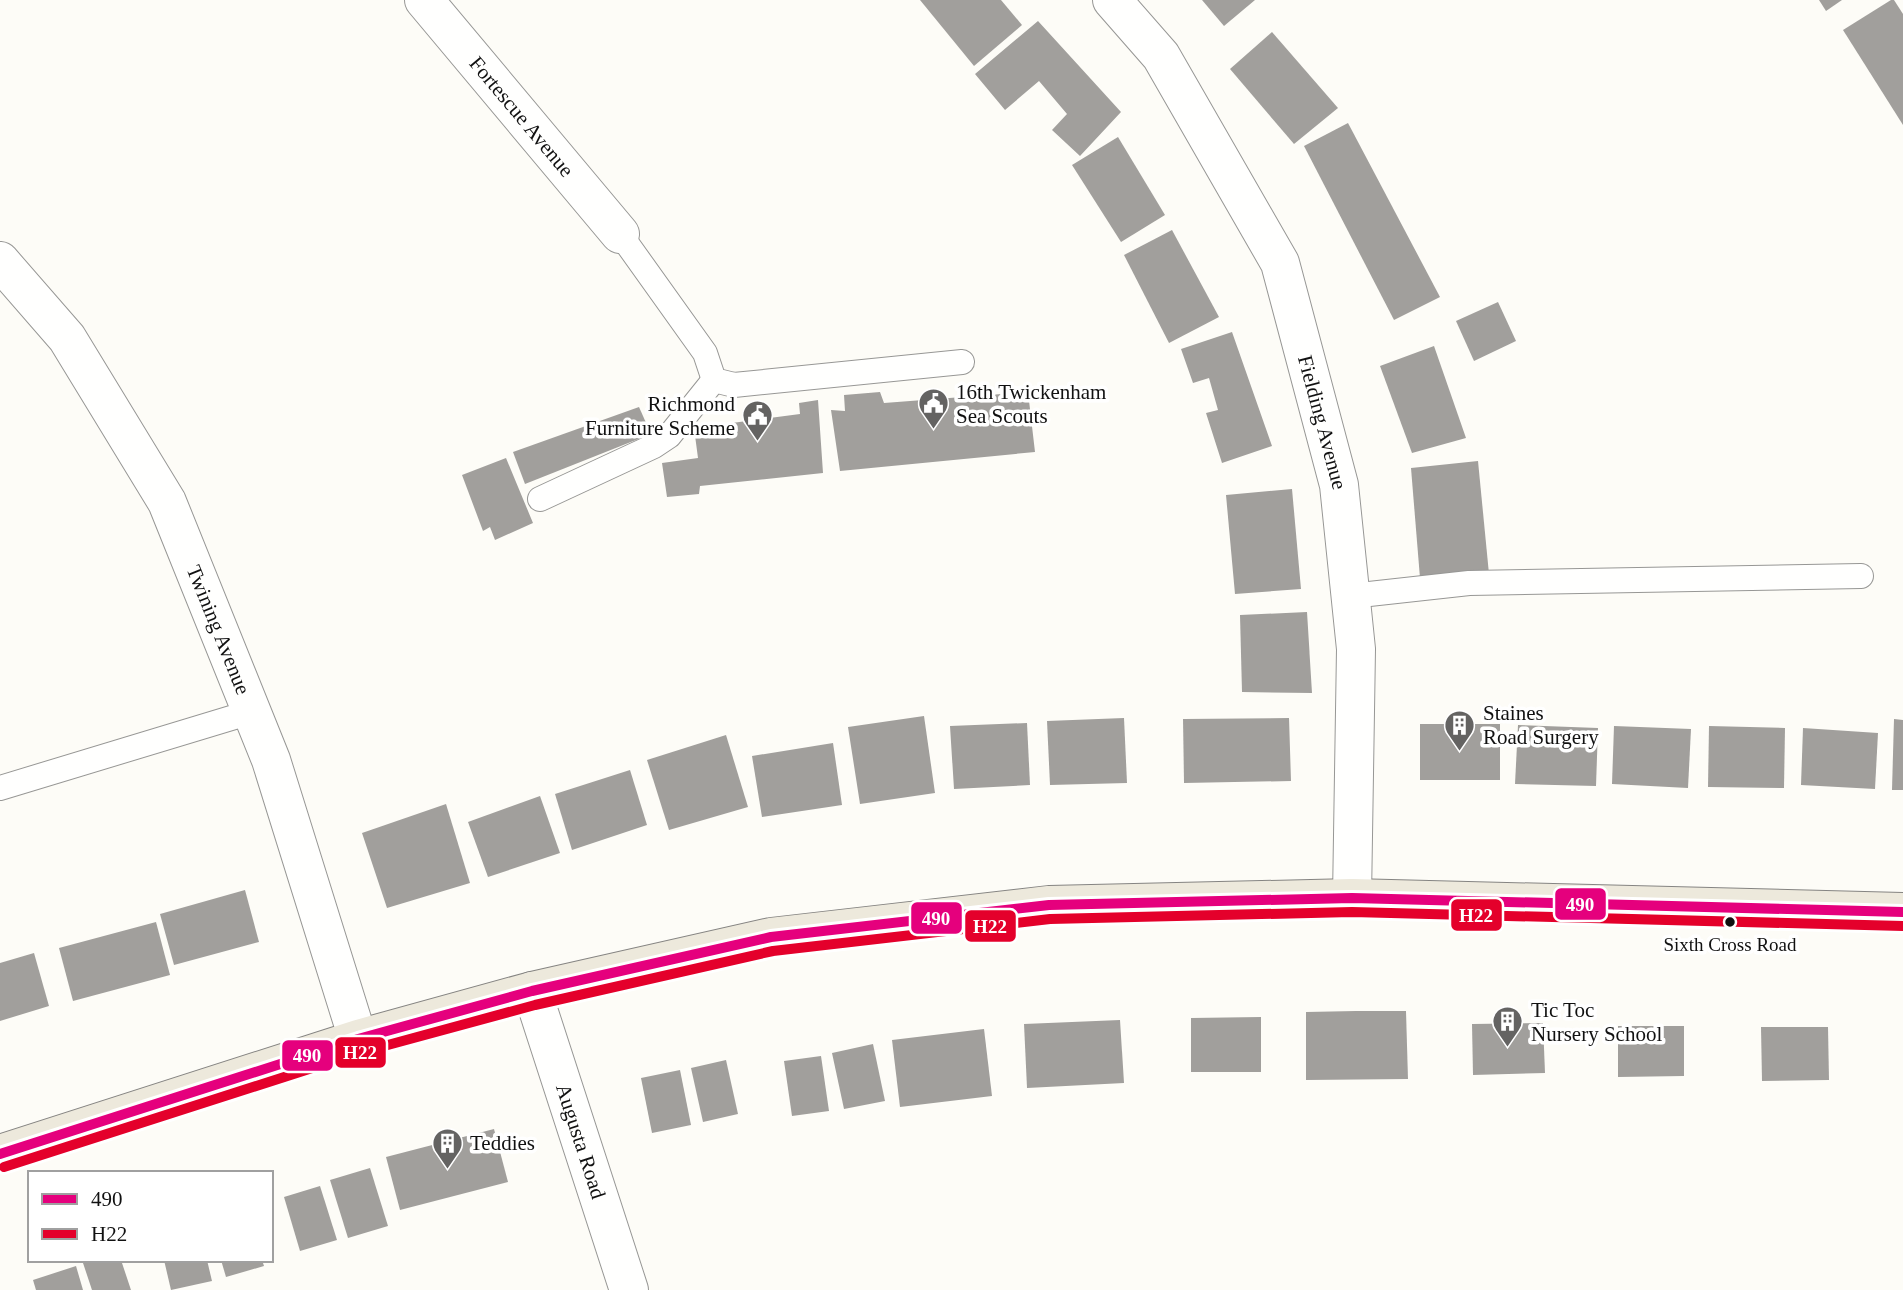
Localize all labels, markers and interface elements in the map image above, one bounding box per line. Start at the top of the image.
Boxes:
street label: Fortescue Avenue [464,51,579,182]
street label: Fielding Avenue [1293,353,1352,492]
place label: 16th Twickenham Sea Scouts [956,380,1106,428]
public building icon: 16th Twickenham Sea Scouts [916,387,950,431]
place label: Richmond Furniture Scheme [585,392,735,440]
public building icon: Richmond Furniture Scheme [741,399,775,443]
street label: Twining Avenue [182,562,255,698]
place label: Staines Road Surgery [1483,701,1599,749]
building icon: Staines Road Surgery [1443,708,1477,752]
line badge: 490 [1554,887,1607,921]
text: 490 [1566,894,1594,915]
line badge: H22 [1450,898,1503,932]
line badge: 490 [910,901,963,935]
text: H22 [1459,905,1493,926]
text: 490 [922,908,950,929]
line badge: H22 [964,909,1017,943]
marker: Sixth Cross Road [1723,915,1737,929]
text: H22 [973,916,1007,937]
place label: Sixth Cross Road [1663,934,1797,955]
place label: Tic Toc Nursery School [1531,998,1662,1046]
building icon: Tic Toc Nursery School [1491,1005,1525,1049]
line badge: H22 [334,1036,387,1069]
line badge: 490 [281,1039,334,1072]
text: H22 [343,1042,377,1063]
text: 490 [293,1045,321,1066]
street label: Augusta Road [551,1081,611,1202]
building icon: Teddies [430,1126,464,1170]
place label: Teddies [470,1131,535,1155]
legend [28,1171,273,1262]
text: 490 [91,1187,123,1211]
text: H22 [91,1222,127,1246]

